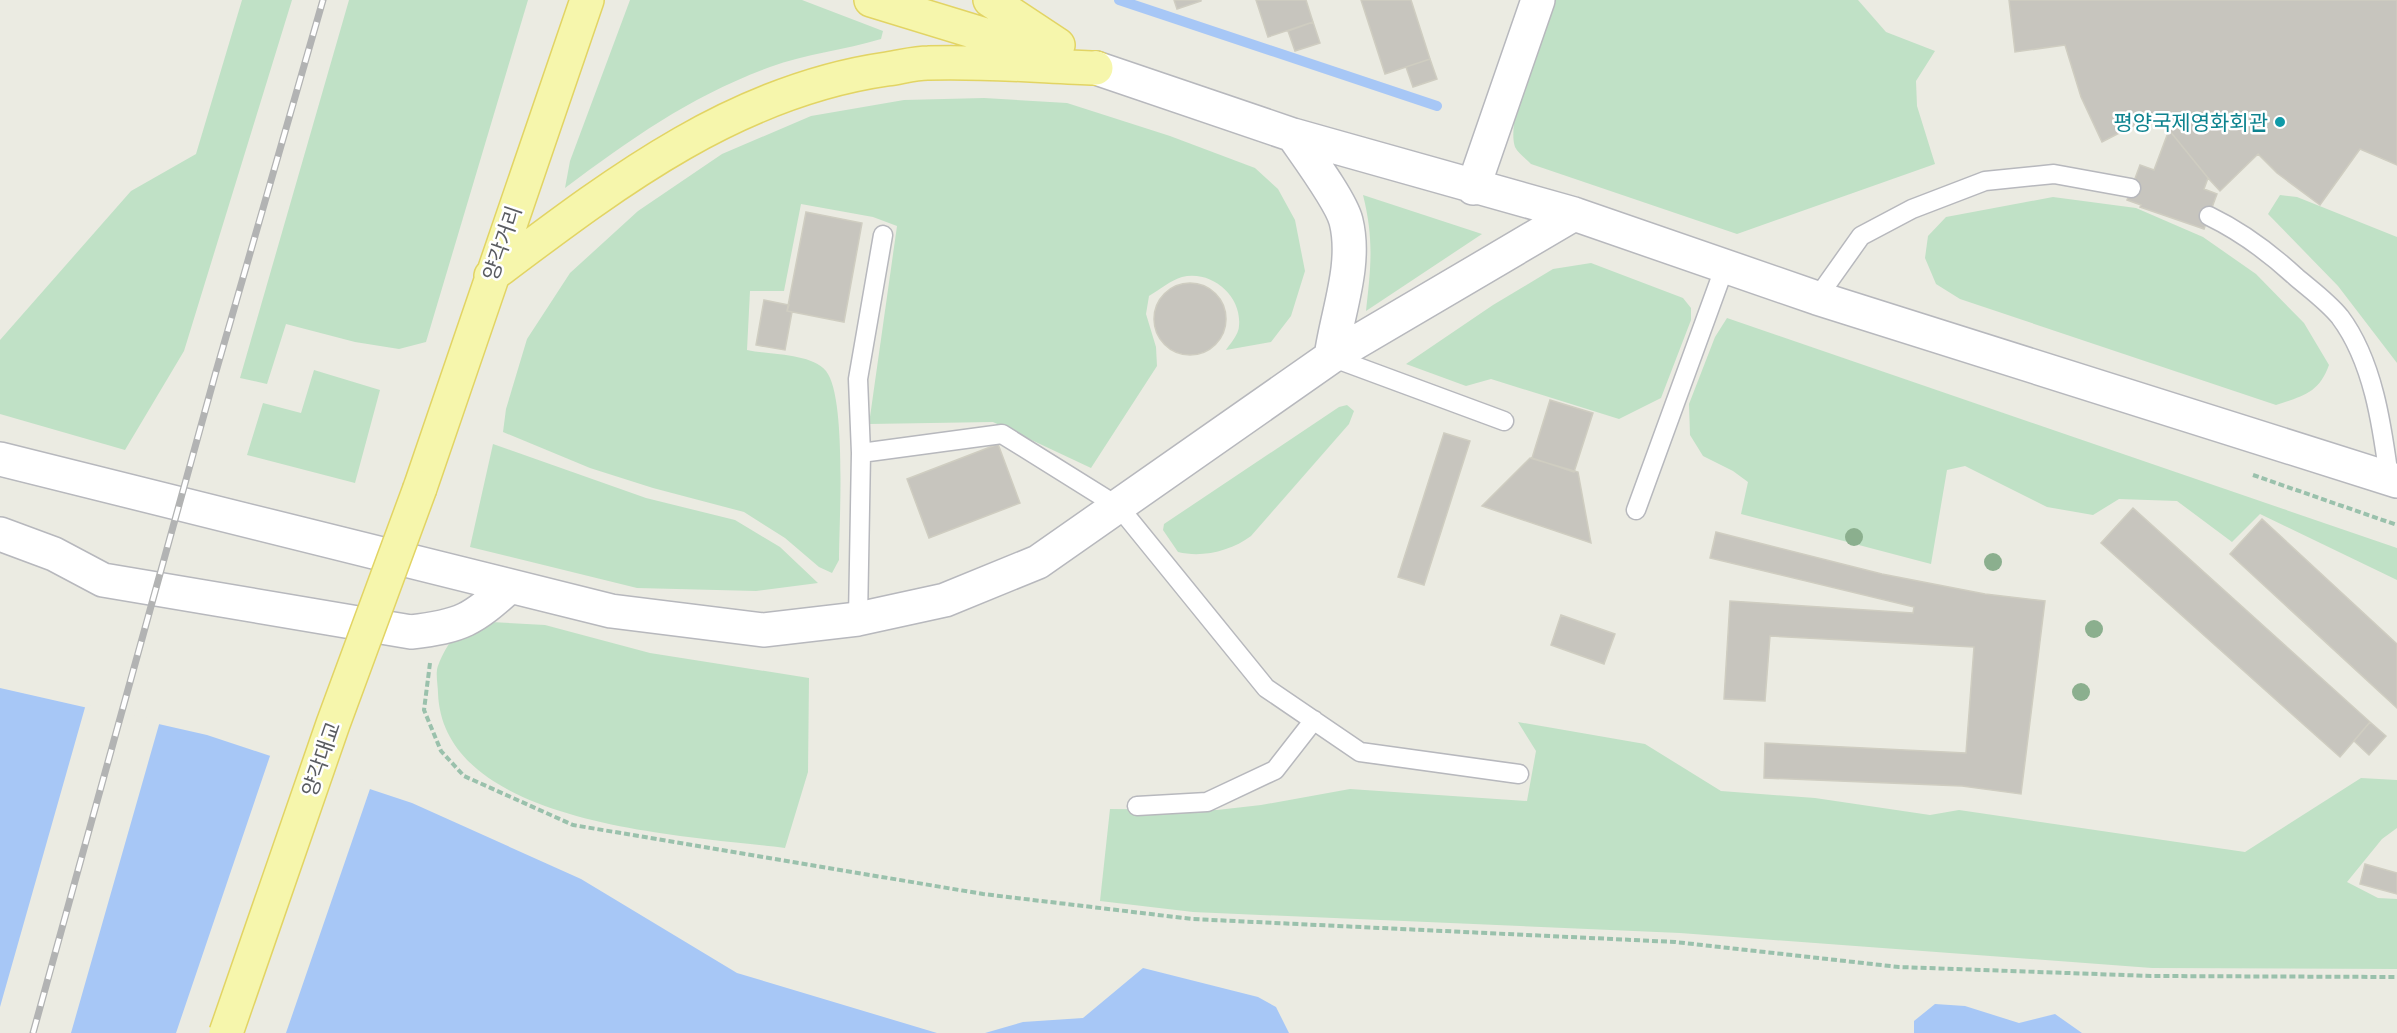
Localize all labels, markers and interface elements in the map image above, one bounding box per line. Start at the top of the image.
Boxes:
place label: 평양국제영화회관 [2113,110,2268,135]
marker: 평양국제영화회관 [2273,115,2287,129]
street label: 양각거리 [478,202,526,284]
street label: 양각대교 [297,718,345,800]

